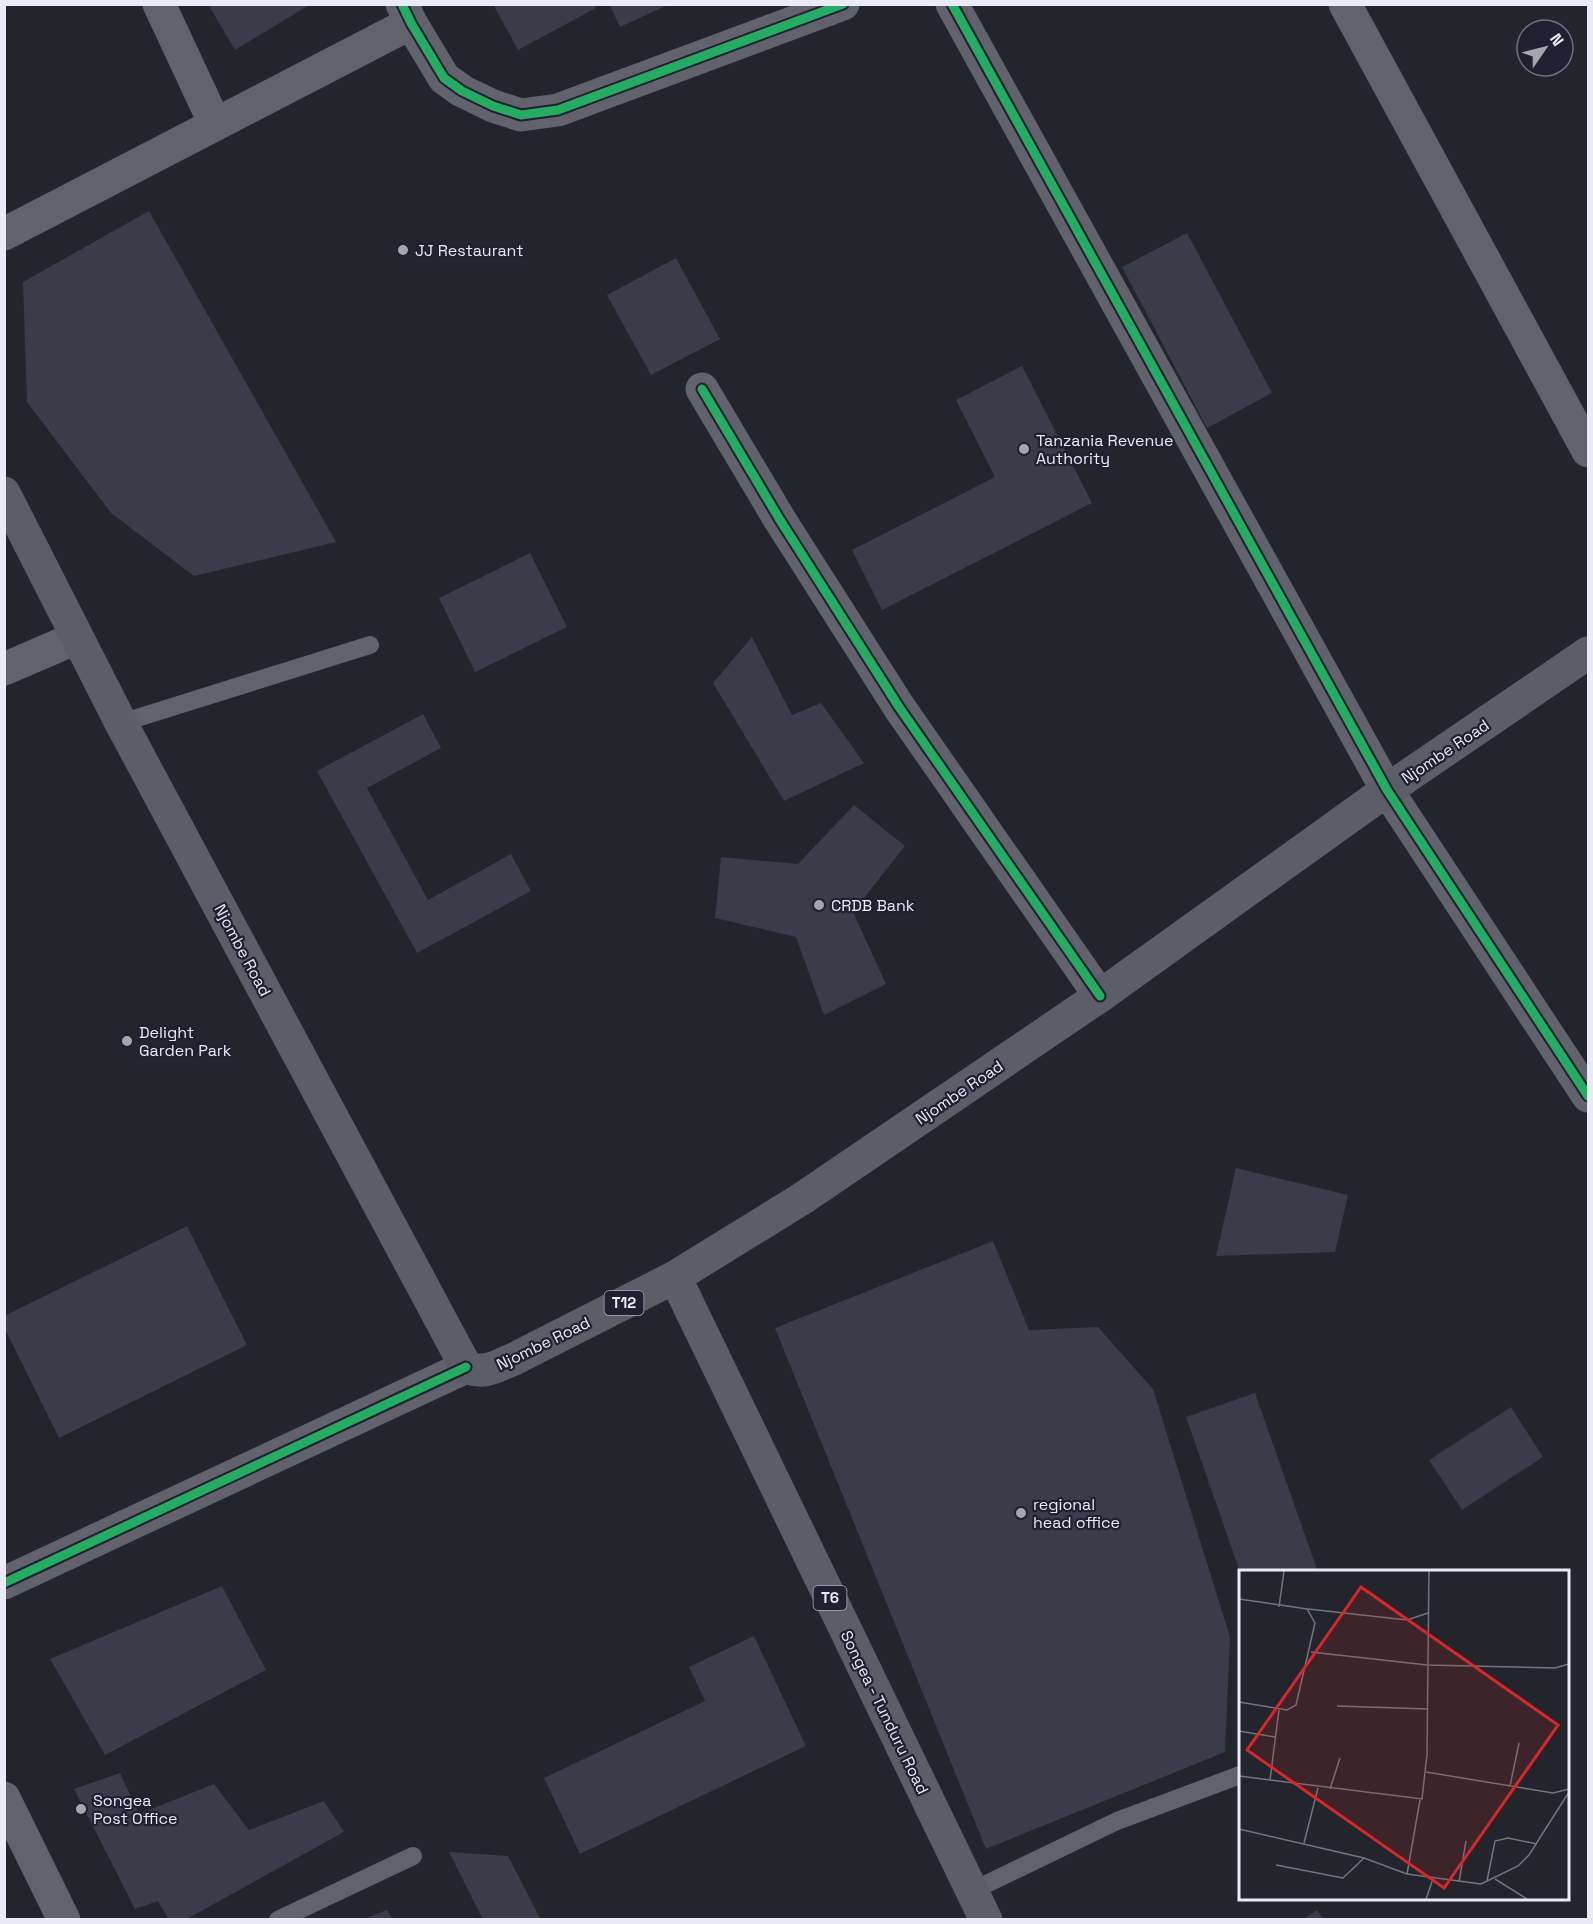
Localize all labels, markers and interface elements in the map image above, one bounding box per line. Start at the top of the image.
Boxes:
north arrow [1515,18,1575,78]
text: N [1545,29,1569,50]
place label: JJ Restaurant [415,240,524,261]
marker: JJ Restaurant [396,243,410,257]
place label: Tanzania Revenue Authority [1036,430,1174,469]
marker: Tanzania Revenue Authority [1017,442,1031,456]
street label: Njombe Road [1397,714,1493,788]
place label: CRDB Bank [831,895,915,916]
marker: CRDB Bank [812,898,826,912]
street label: Njombe Road [209,901,276,1000]
place label: Delight Garden Park [139,1022,232,1061]
marker: Delight Garden Park [120,1034,134,1048]
street label: Njombe Road [911,1055,1007,1129]
road number: T12 [604,1291,644,1315]
street label: Njombe Road [493,1312,593,1375]
place label: regional head office [1033,1494,1120,1533]
marker: regional head office [1014,1506,1028,1520]
inset map [1239,1570,1569,1900]
road number: T6 [814,1586,846,1610]
street label: Songea - Tunduru Road [836,1627,933,1798]
place label: Songea Post Office [93,1790,177,1829]
marker: Songea Post Office [74,1802,88,1816]

